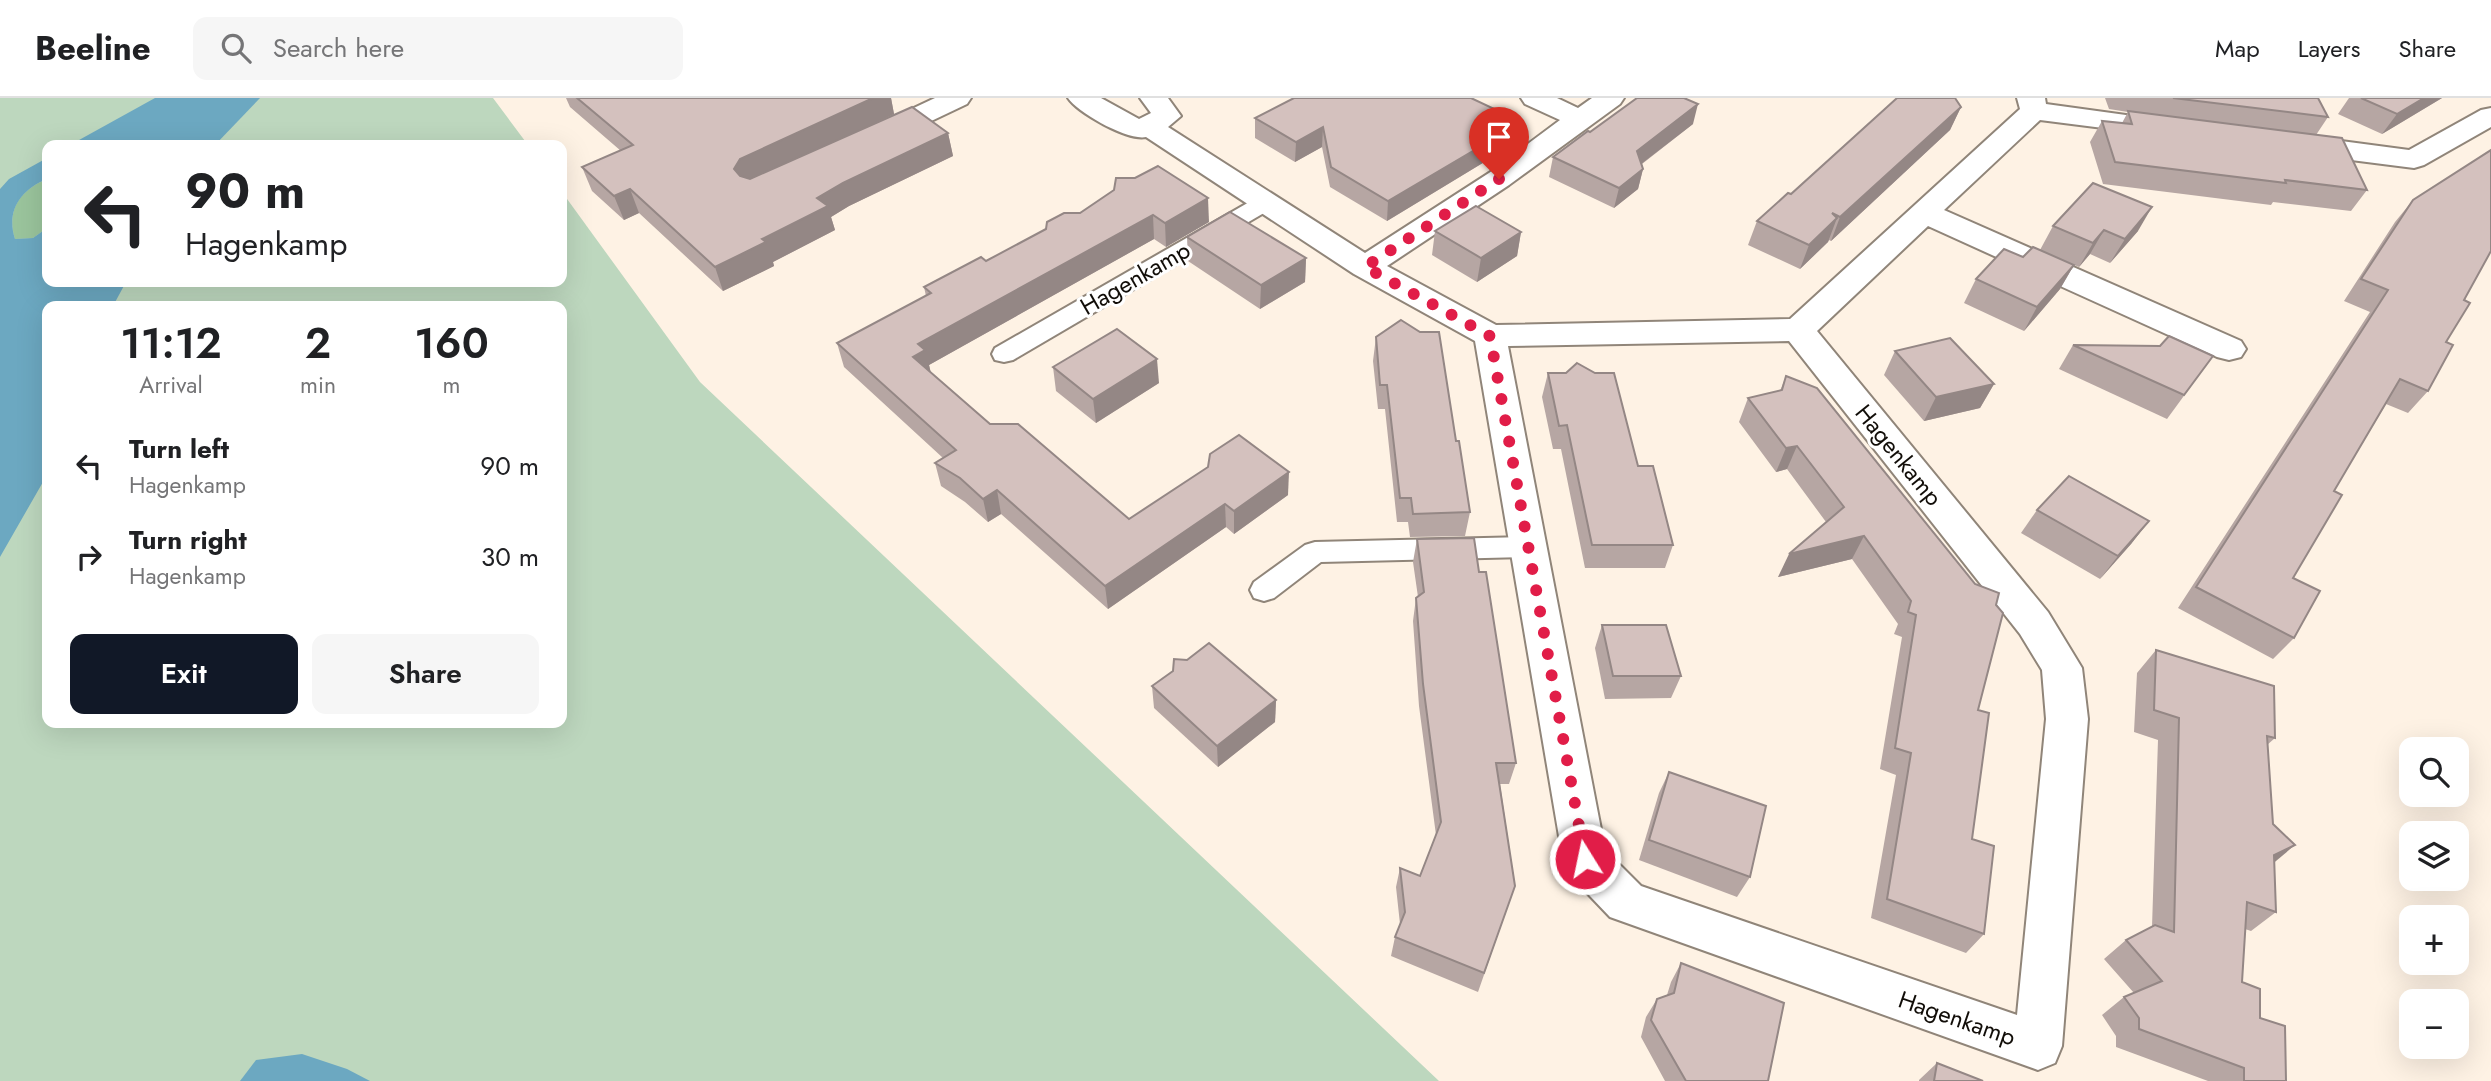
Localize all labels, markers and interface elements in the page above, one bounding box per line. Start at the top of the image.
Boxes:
search box [193,17,683,80]
text: Beeline [35,25,151,72]
icon: search [217,29,255,67]
text: Search here [273,29,404,67]
text: Map [2215,31,2260,66]
text: Layers [2298,31,2360,66]
text: Share [2398,31,2456,66]
pin [1469,107,1529,179]
icon: arrive [1480,118,1518,156]
text: 90 m [185,156,305,226]
icon: left [70,168,161,259]
text: Hagenkamp [185,221,347,267]
street label: Hagenkamp [1073,232,1197,324]
text: 11:12 [120,313,222,374]
text: 2 [305,313,331,374]
text: 160 [414,313,489,374]
text: Arrival [139,368,203,402]
text: min [300,368,336,402]
text: m [443,368,460,402]
street label: Hagenkamp [1847,397,1951,513]
text: Turn left [129,430,229,468]
icon: left [70,447,108,485]
text: 90 m [480,447,539,485]
text: Hagenkamp [129,468,246,502]
text: Turn right [129,521,247,559]
icon: right [70,538,108,576]
text: 30 m [481,538,539,576]
text: Hagenkamp [129,559,246,593]
button: Exit [70,634,298,714]
button: Share [312,634,539,714]
map controls [2399,737,2469,1059]
button: search [2399,737,2469,807]
button: layers [2399,821,2469,891]
position arrow [1548,822,1622,896]
button: + [2399,905,2469,975]
street label: Hagenkamp [1894,982,2020,1054]
button: − [2399,989,2469,1059]

